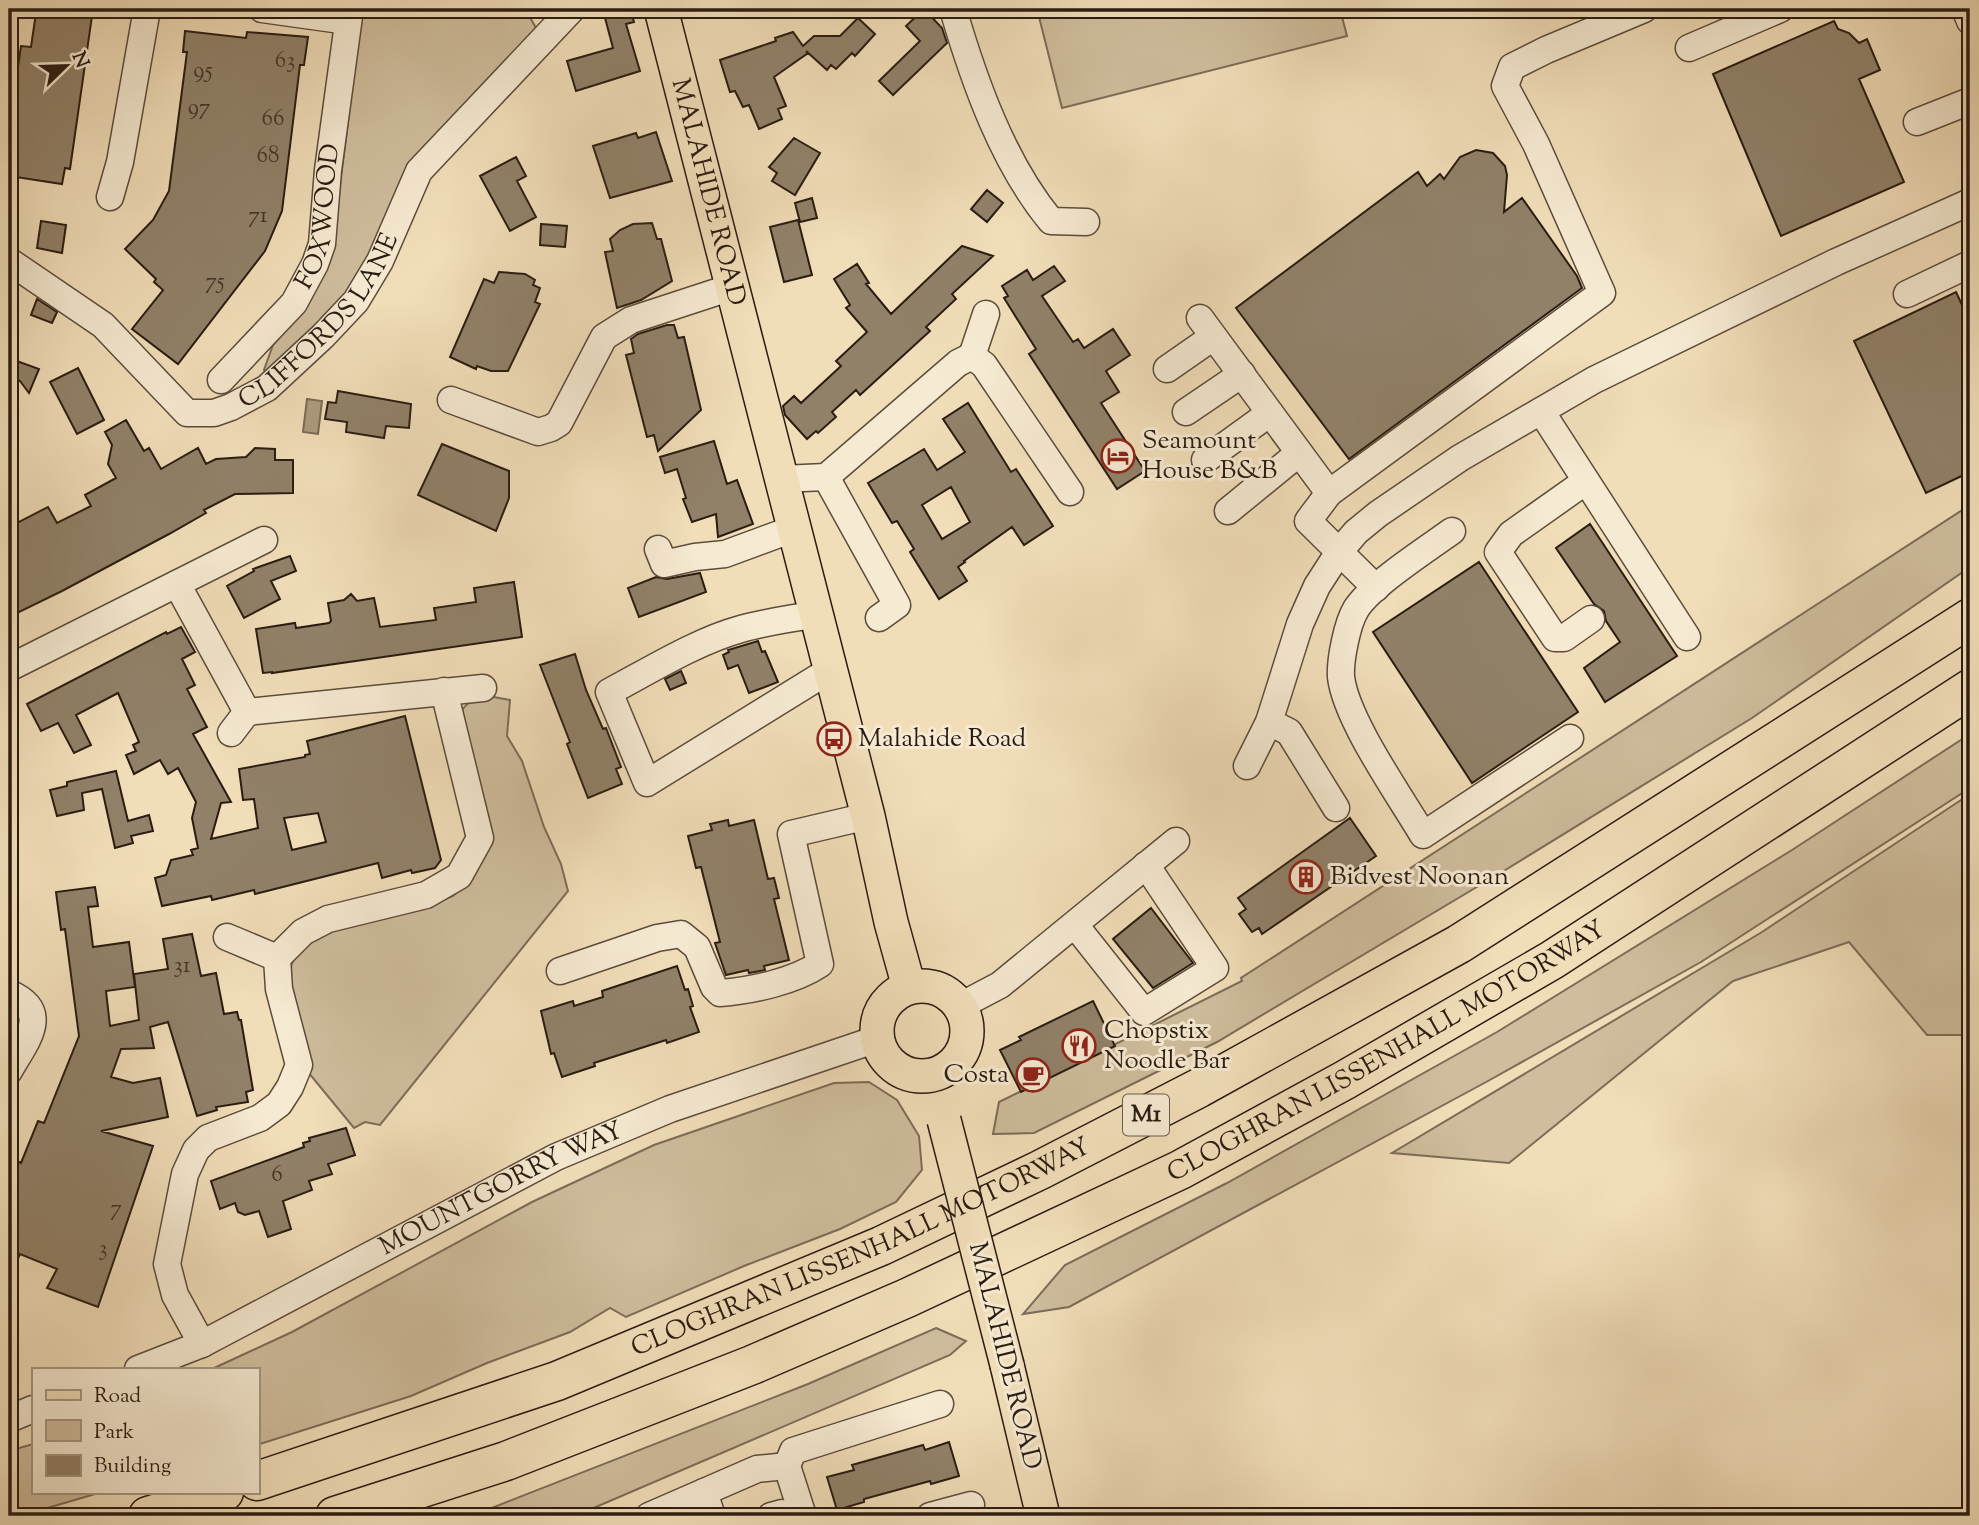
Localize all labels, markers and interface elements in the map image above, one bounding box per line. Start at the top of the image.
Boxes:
north arrow [32,32,102,102]
house number: 63 [275,45,295,78]
text: N [64,48,95,73]
house number: 95 [193,55,213,88]
street label: MALAHIDE ROAD [661,74,755,310]
house number: 97 [188,92,211,125]
house number: 66 [262,103,284,136]
house number: 68 [257,140,279,173]
street label: FOXWOOD [286,141,350,296]
house number: 71 [248,200,268,233]
street label: CLIFFORDS LANE [232,227,408,418]
house number: 75 [205,266,225,299]
place label: Seamount House B&B [1142,423,1277,490]
hotel icon: Seamount House B&B [1099,437,1137,475]
bus stop icon: Malahide Road [815,720,853,758]
place label: Malahide Road [858,721,1026,758]
building icon: Bidvest Noonan [1287,858,1325,896]
place label: Bidvest Noonan [1330,859,1509,896]
street label: CLOGHRAN LISSENHALL MOTORWAY [1161,911,1613,1192]
house number: 31 [173,950,191,983]
place label: Chopstix Noodle Bar [1104,1013,1230,1080]
restaurant icon: Chopstix Noodle Bar [1060,1027,1098,1065]
cafe icon: Costa [1014,1056,1052,1094]
place label: Costa [943,1057,1009,1094]
road number: M1 [1123,1094,1169,1135]
street label: MOUNTGORRY WAY [373,1112,629,1266]
street label: CLOGHRAN LISSENHALL MOTORWAY [625,1129,1097,1367]
house number: 6 [271,1159,283,1192]
house number: 7 [110,1193,122,1226]
house number: 3 [98,1233,108,1266]
street label: MALAHIDE ROAD [958,1238,1050,1474]
legend [32,1368,259,1494]
text: Road [94,1382,141,1412]
text: Park [94,1418,135,1448]
text: Building [94,1452,171,1482]

